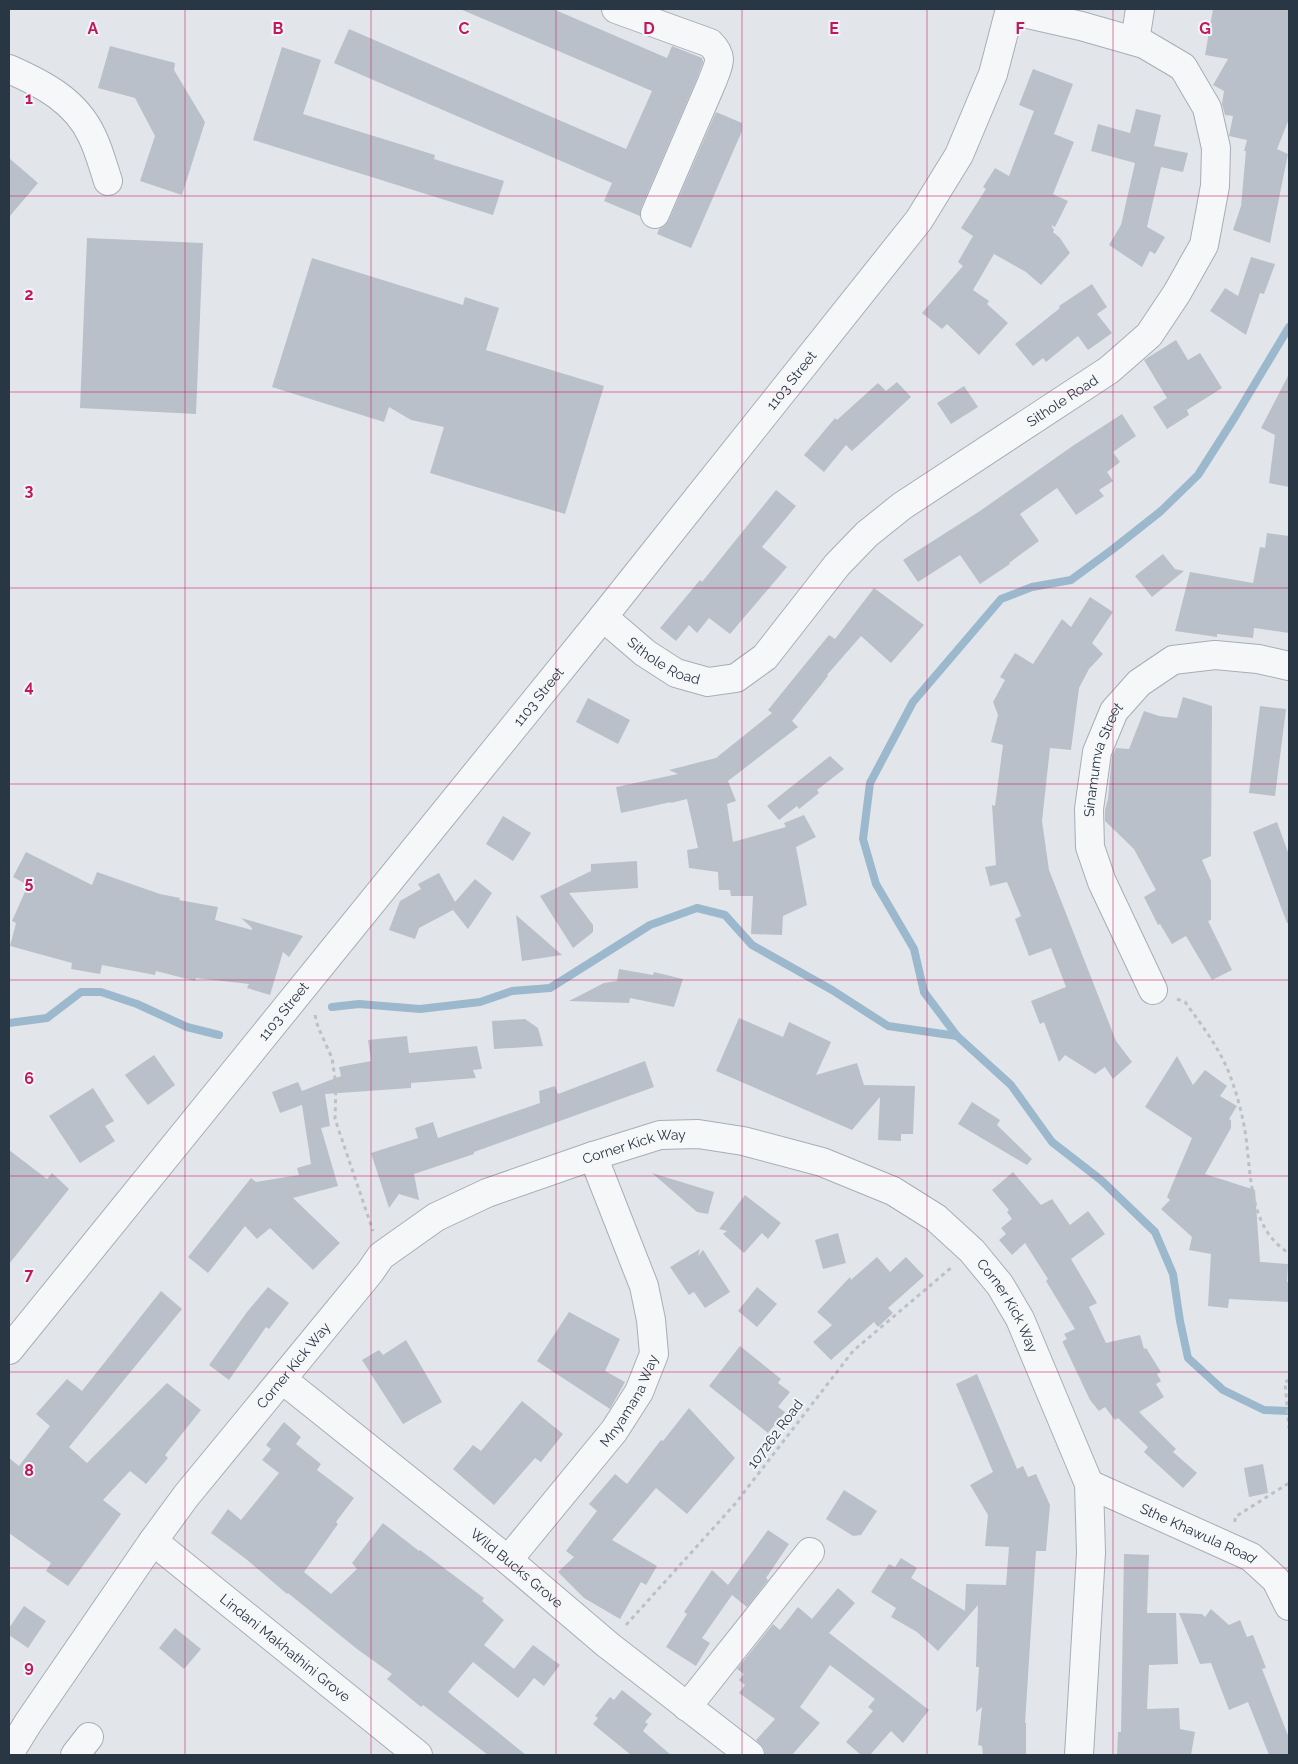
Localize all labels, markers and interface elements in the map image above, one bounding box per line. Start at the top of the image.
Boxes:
text: A [88,19,99,38]
text: B [273,19,284,38]
text: C [459,19,470,38]
text: D [643,19,655,38]
text: E [829,19,839,38]
text: F [1015,19,1025,38]
text: G [1199,19,1211,38]
text: 1 [25,89,33,108]
text: 2 [24,285,34,304]
street label: 1103 Street [763,348,820,413]
street label: Sithole Road [1024,372,1101,430]
text: 3 [25,481,34,500]
street label: Sithole Road [624,634,702,687]
street label: 1103 Street [510,664,567,729]
text: 4 [24,677,34,696]
street label: Sinamumva Street [1081,699,1126,817]
text: 5 [25,873,34,892]
street label: 1103 Street [255,979,312,1044]
text: 6 [24,1069,34,1088]
street label: Corner Kick Way [580,1126,686,1167]
street label: Corner Kick Way [974,1256,1041,1355]
text: 7 [25,1265,34,1284]
street label: Corner Kick Way [253,1319,334,1412]
street label: Mnyamana Way [597,1352,661,1450]
street label: 107262 Road [744,1396,806,1472]
text: 8 [24,1461,34,1480]
street label: Sthe Khawula Road [1138,1500,1260,1566]
street label: Wild Bucks Grove [467,1525,566,1611]
street label: Lindani Makhathini Grove [217,1591,354,1705]
text: 9 [24,1657,34,1676]

